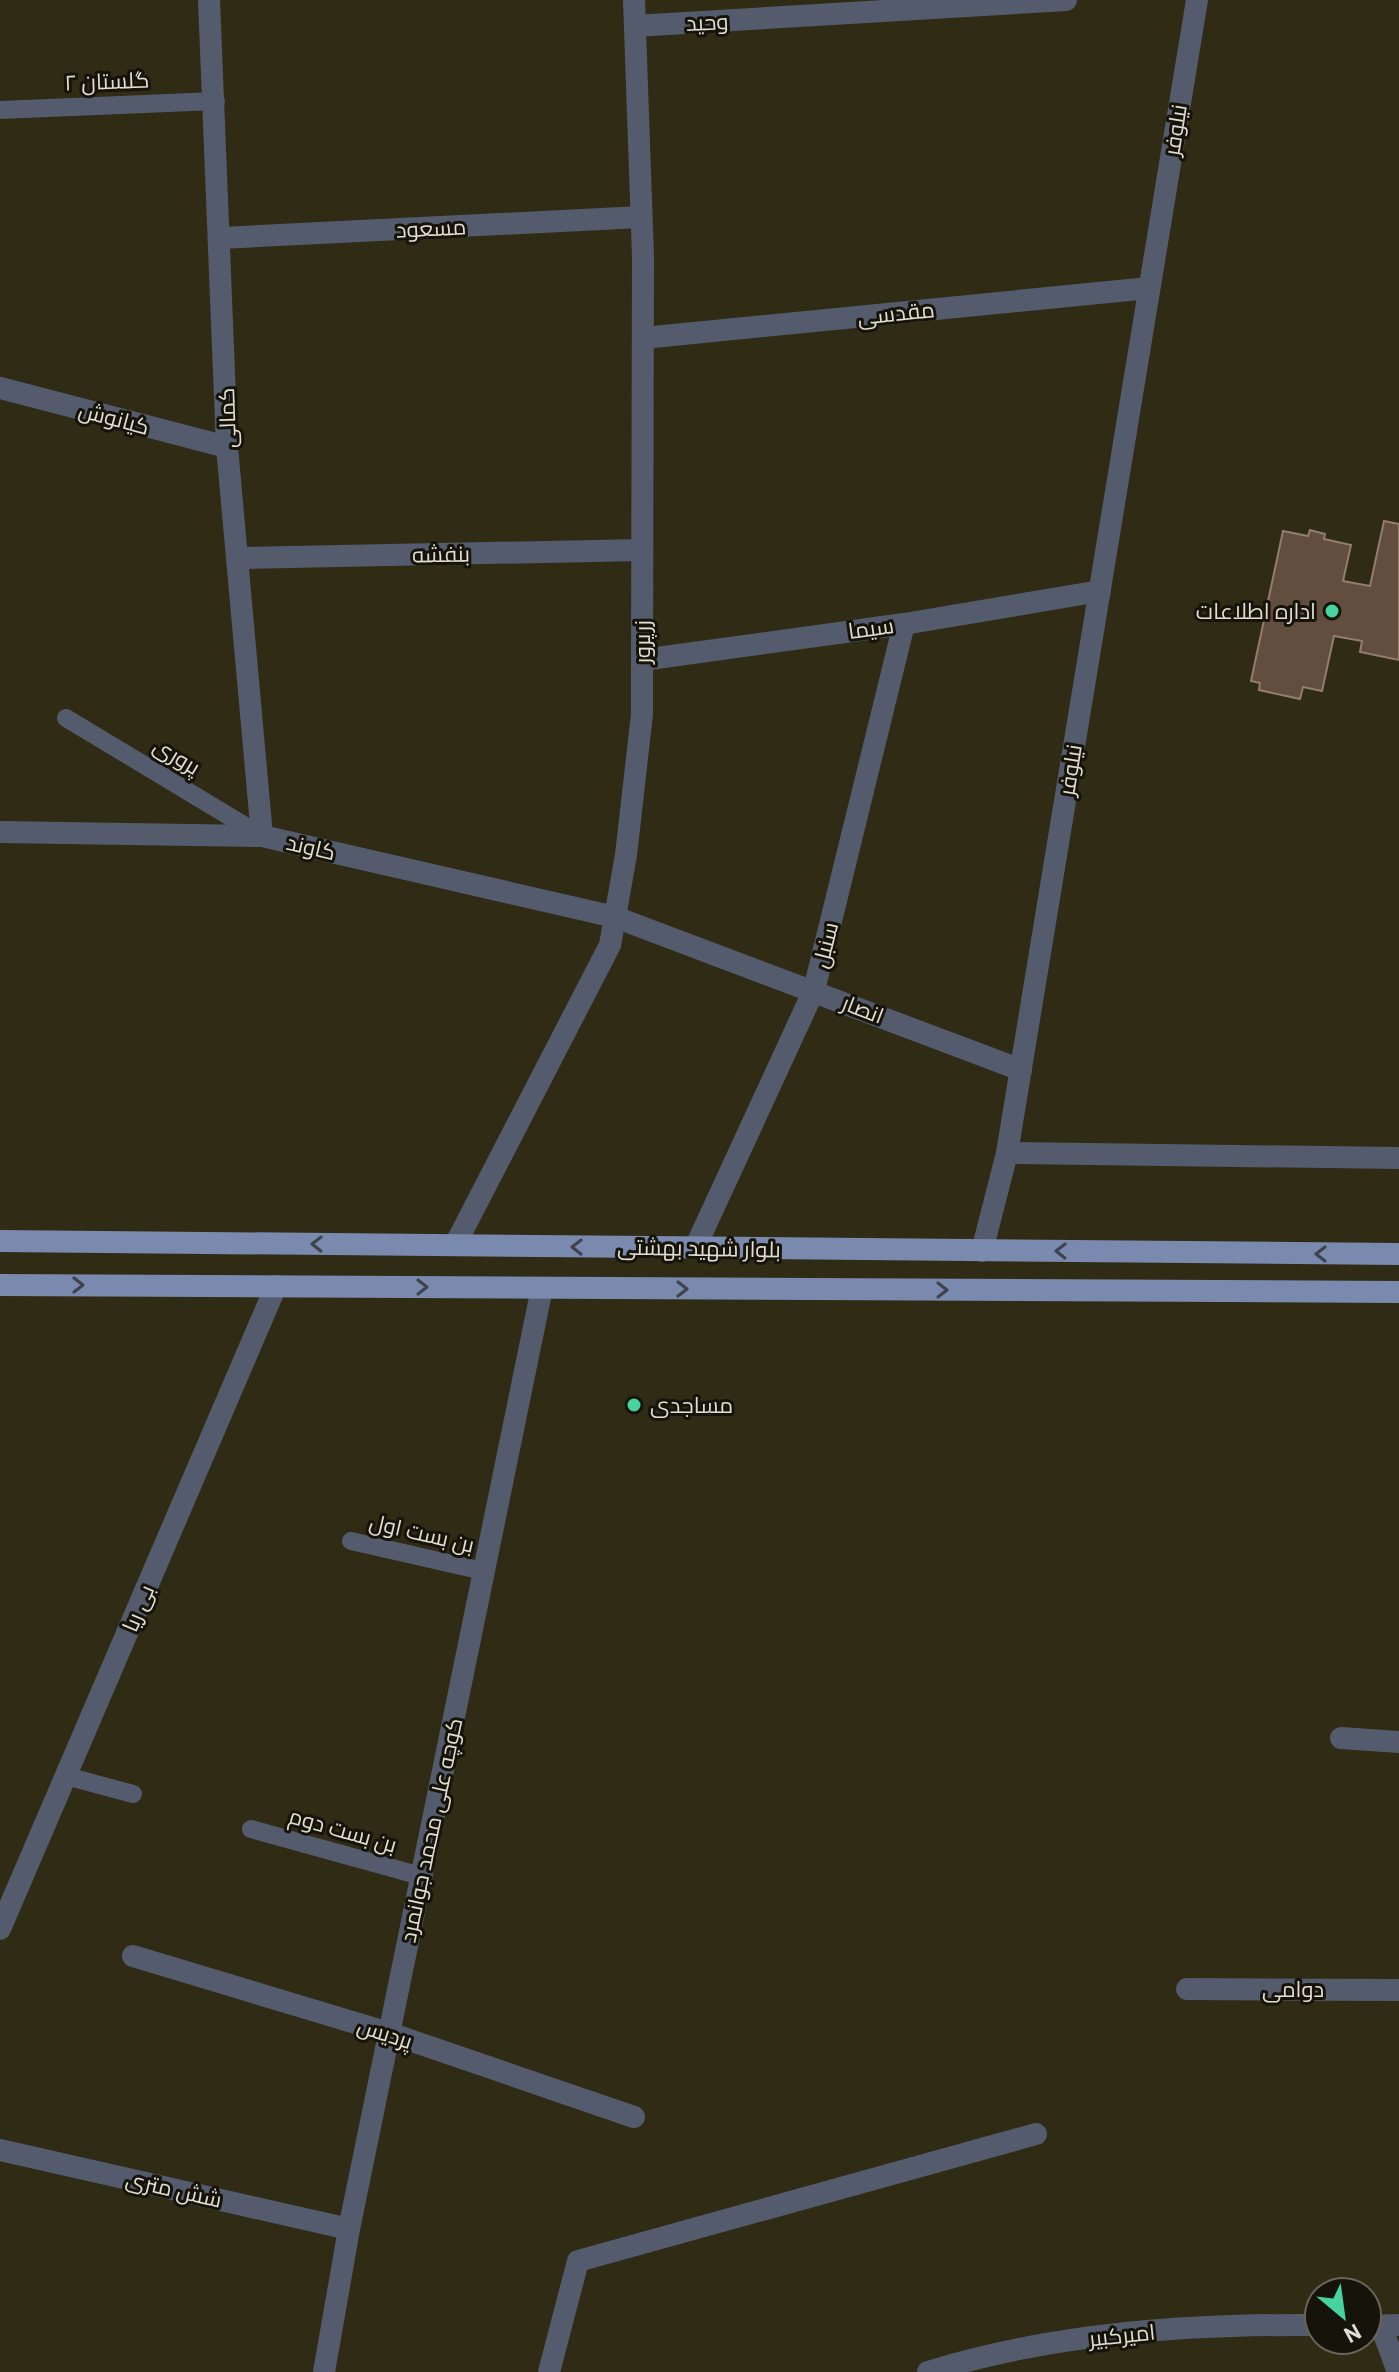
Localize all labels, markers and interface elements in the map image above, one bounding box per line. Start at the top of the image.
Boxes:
street label: وحید [685,10,729,39]
street label: گلستان ۲ [64,69,150,98]
street label: نیلوفر [1160,103,1195,160]
street label: مسعود [395,215,467,246]
street label: مقدسی [856,298,936,333]
street label: کمالی [215,387,244,449]
street label: کیانوش [75,398,152,443]
street label: بنفشه [412,542,470,571]
place label: اداره اطلاعات [1196,600,1316,627]
marker: اداره اطلاعات [1323,602,1341,620]
street label: سیما [847,614,896,647]
street label: زرپرور [631,620,658,666]
street label: پروری [147,734,204,783]
street label: نیلوفر [1055,743,1090,800]
street label: کاوند [283,831,338,868]
street label: سنبل [809,920,846,971]
street label: انصار [835,990,887,1032]
one-way arrow [310,1235,323,1253]
street label: بلوار شهید بهشتی [617,1236,781,1265]
one-way arrow [570,1238,583,1255]
one-way arrow [1054,1243,1067,1260]
one-way arrow [1314,1245,1327,1263]
one-way arrow [72,1276,85,1294]
one-way arrow [416,1278,429,1296]
one-way arrow [676,1280,689,1297]
one-way arrow [936,1281,949,1299]
place label: مساجدی [650,1394,733,1421]
marker: مساجدی [625,1396,643,1414]
street label: بن بست اول [366,1510,477,1561]
street label: بی ریا [118,1581,162,1637]
street label: کوچه علی محمد جوانمرد [396,1716,470,1945]
street label: بن بست دوم [285,1804,399,1861]
street label: دوامی [1262,1978,1324,2005]
street label: پردیس [353,2014,415,2057]
street label: شش متری [123,2167,224,2216]
north arrow [1303,2276,1383,2356]
text: N [1338,2316,1365,2347]
street label: امیرکبیر [1086,2321,1157,2355]

